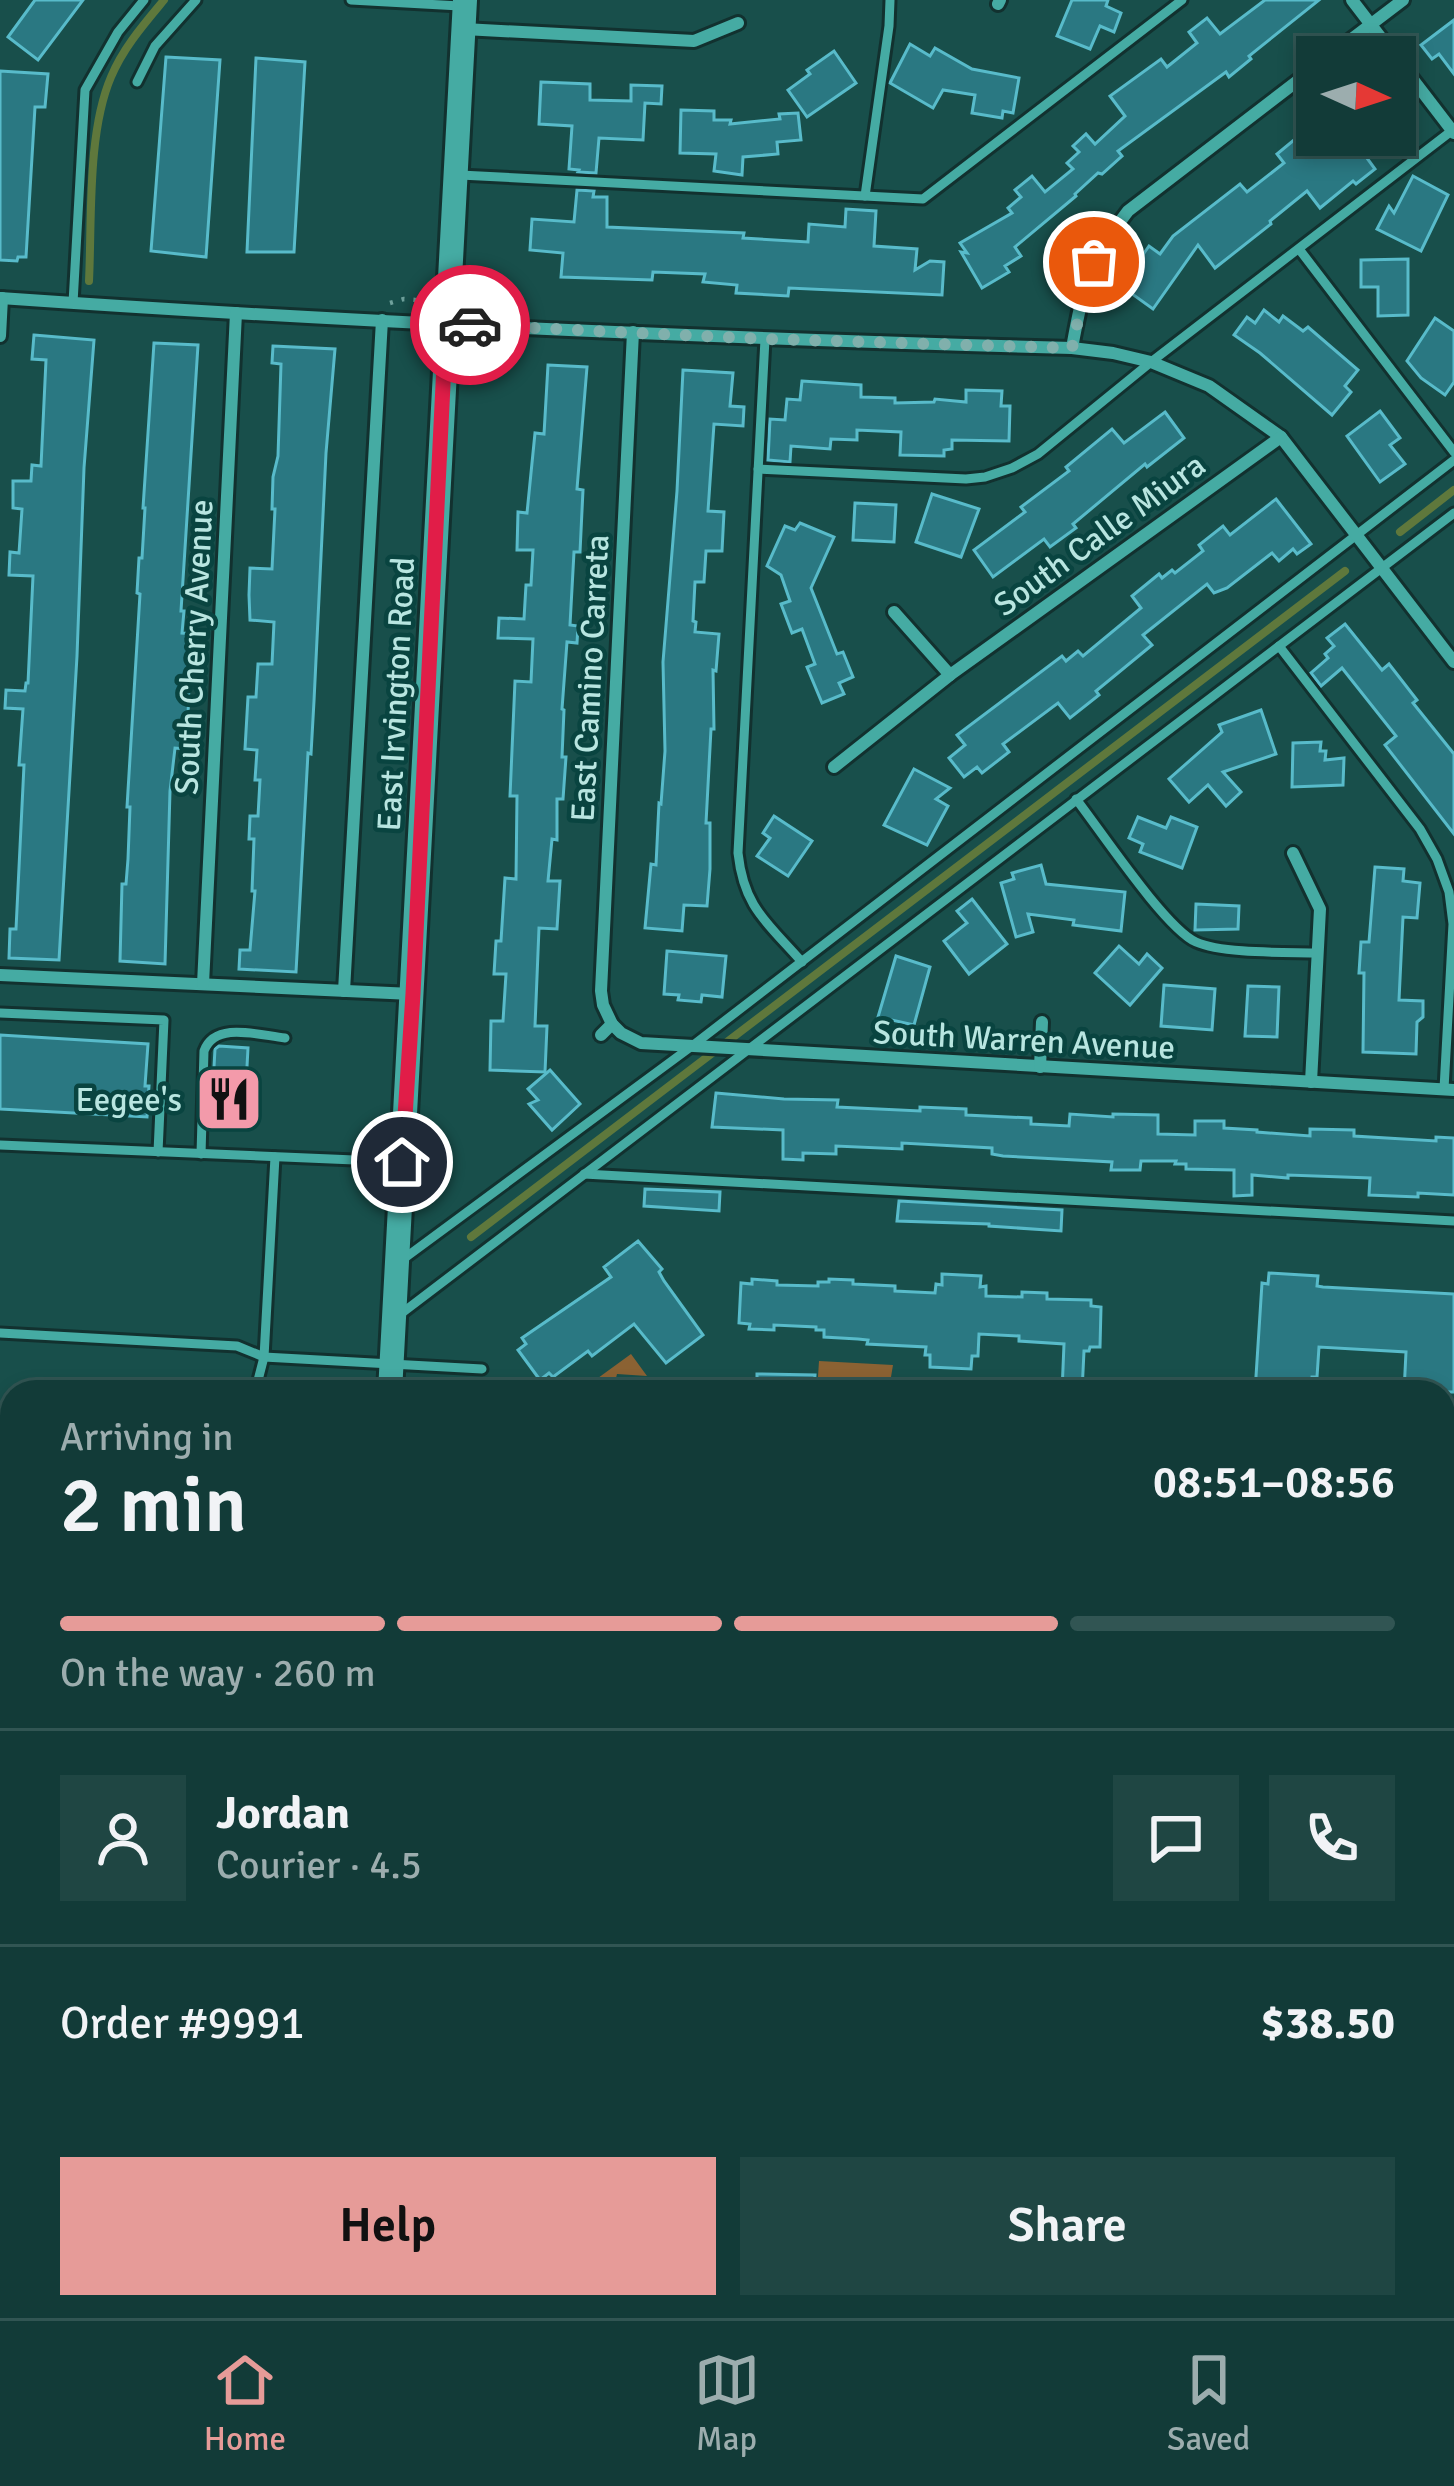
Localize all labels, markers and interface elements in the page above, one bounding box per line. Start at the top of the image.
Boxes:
north arrow [1296,36,1416,156]
map controls [1296,36,1416,156]
pin [1043,211,1145,313]
icon: bag [1061,229,1127,295]
courier [410,265,530,385]
icon: car [437,292,503,358]
street label: South Calle Miura [986,445,1214,626]
street label: South Cherry Avenue [166,498,223,796]
street label: East Camino Carreta [563,533,618,823]
street label: East Irvington Road [369,556,424,832]
street label: South Warren Avenue [872,1012,1176,1069]
restaurant icon: Eegee's [194,1064,264,1134]
place label: Eegee's [76,1080,182,1121]
pin [351,1111,453,1213]
icon: home [369,1129,435,1195]
text: Arriving in [60,1413,234,1461]
text: 08:51–08:56 [1153,1455,1395,1510]
text: 2 min [60,1458,247,1554]
text: On the way · 260 m [60,1649,376,1697]
button: person [60,1775,186,1901]
button: chat [1113,1775,1239,1901]
button: phone [1269,1775,1395,1901]
text: Jordan [216,1786,350,1841]
text: Courier · 4.5 [216,1841,422,1889]
text: Order #9991 [60,1996,305,2051]
text: $38.50 [1261,1996,1395,2051]
button: Help [60,2157,716,2295]
button: Share [740,2157,1395,2295]
tab: Home [204,2347,286,2460]
tab: Map [694,2347,760,2460]
tab: Saved [1167,2347,1250,2460]

